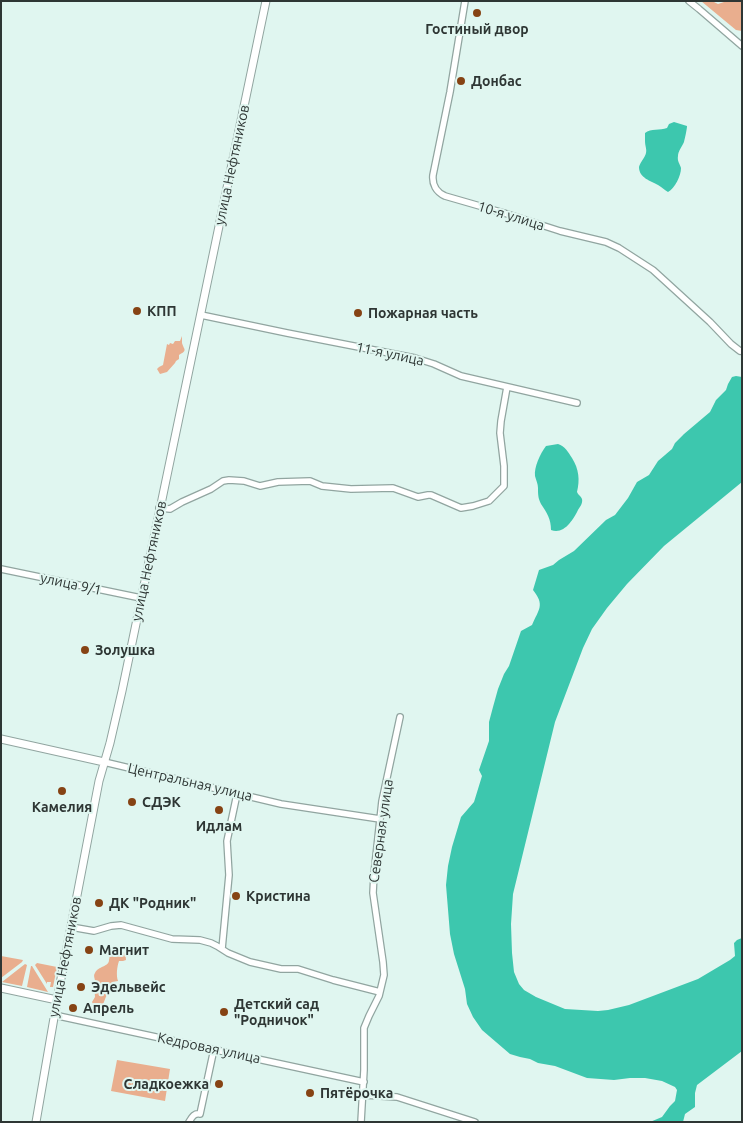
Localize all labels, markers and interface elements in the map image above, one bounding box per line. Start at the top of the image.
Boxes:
marker: Гостиный двор [471,7,483,19]
place label: Гостиный двор [425,21,529,37]
place label: Донбас [471,73,522,89]
marker: Донбас [455,75,467,87]
street label: улица Нефтяников [211,103,253,227]
street label: 10-я улица [476,198,546,234]
place label: КПП [147,303,176,319]
marker: КПП [131,305,143,317]
place label: Пожарная часть [368,305,478,321]
marker: Пожарная часть [352,307,364,319]
street label: 11-я улица [355,339,425,369]
street label: улица Нефтяников [128,499,170,623]
street label: улица 9/1 [39,569,103,599]
place label: Золушка [95,642,155,658]
marker: Золушка [79,644,91,656]
street label: Центральная улица [126,760,254,804]
street label: Северная улица [365,778,397,884]
marker: Камелия [56,785,68,797]
place label: СДЭК [142,794,181,810]
marker: СДЭК [126,796,138,808]
place label: Камелия [32,799,92,815]
marker: Идлам [213,804,225,816]
place label: Идлам [196,818,242,834]
place label: Кристина [246,888,311,904]
marker: Кристина [230,890,242,902]
street label: улица Нефтяников [45,895,85,1019]
place label: ДК "Родник" [109,895,196,911]
marker: ДК "Родник" [93,897,105,909]
place label: Магнит [99,942,149,958]
marker: Магнит [83,944,95,956]
place label: Эдельвейс [91,979,166,995]
marker: Эдельвейс [75,981,87,993]
place label: Детский сад "Родничок" [234,996,319,1028]
place label: Апрель [83,1000,134,1016]
marker: Апрель [67,1002,79,1014]
marker: Детский сад "Родничок" [218,1006,230,1018]
street label: Кедровая улица [156,1029,262,1067]
place label: Сладкоежка [123,1076,209,1092]
marker: Сладкоежка [213,1078,225,1090]
place label: Пятёрочка [320,1085,393,1101]
marker: Пятёрочка [304,1087,316,1099]

